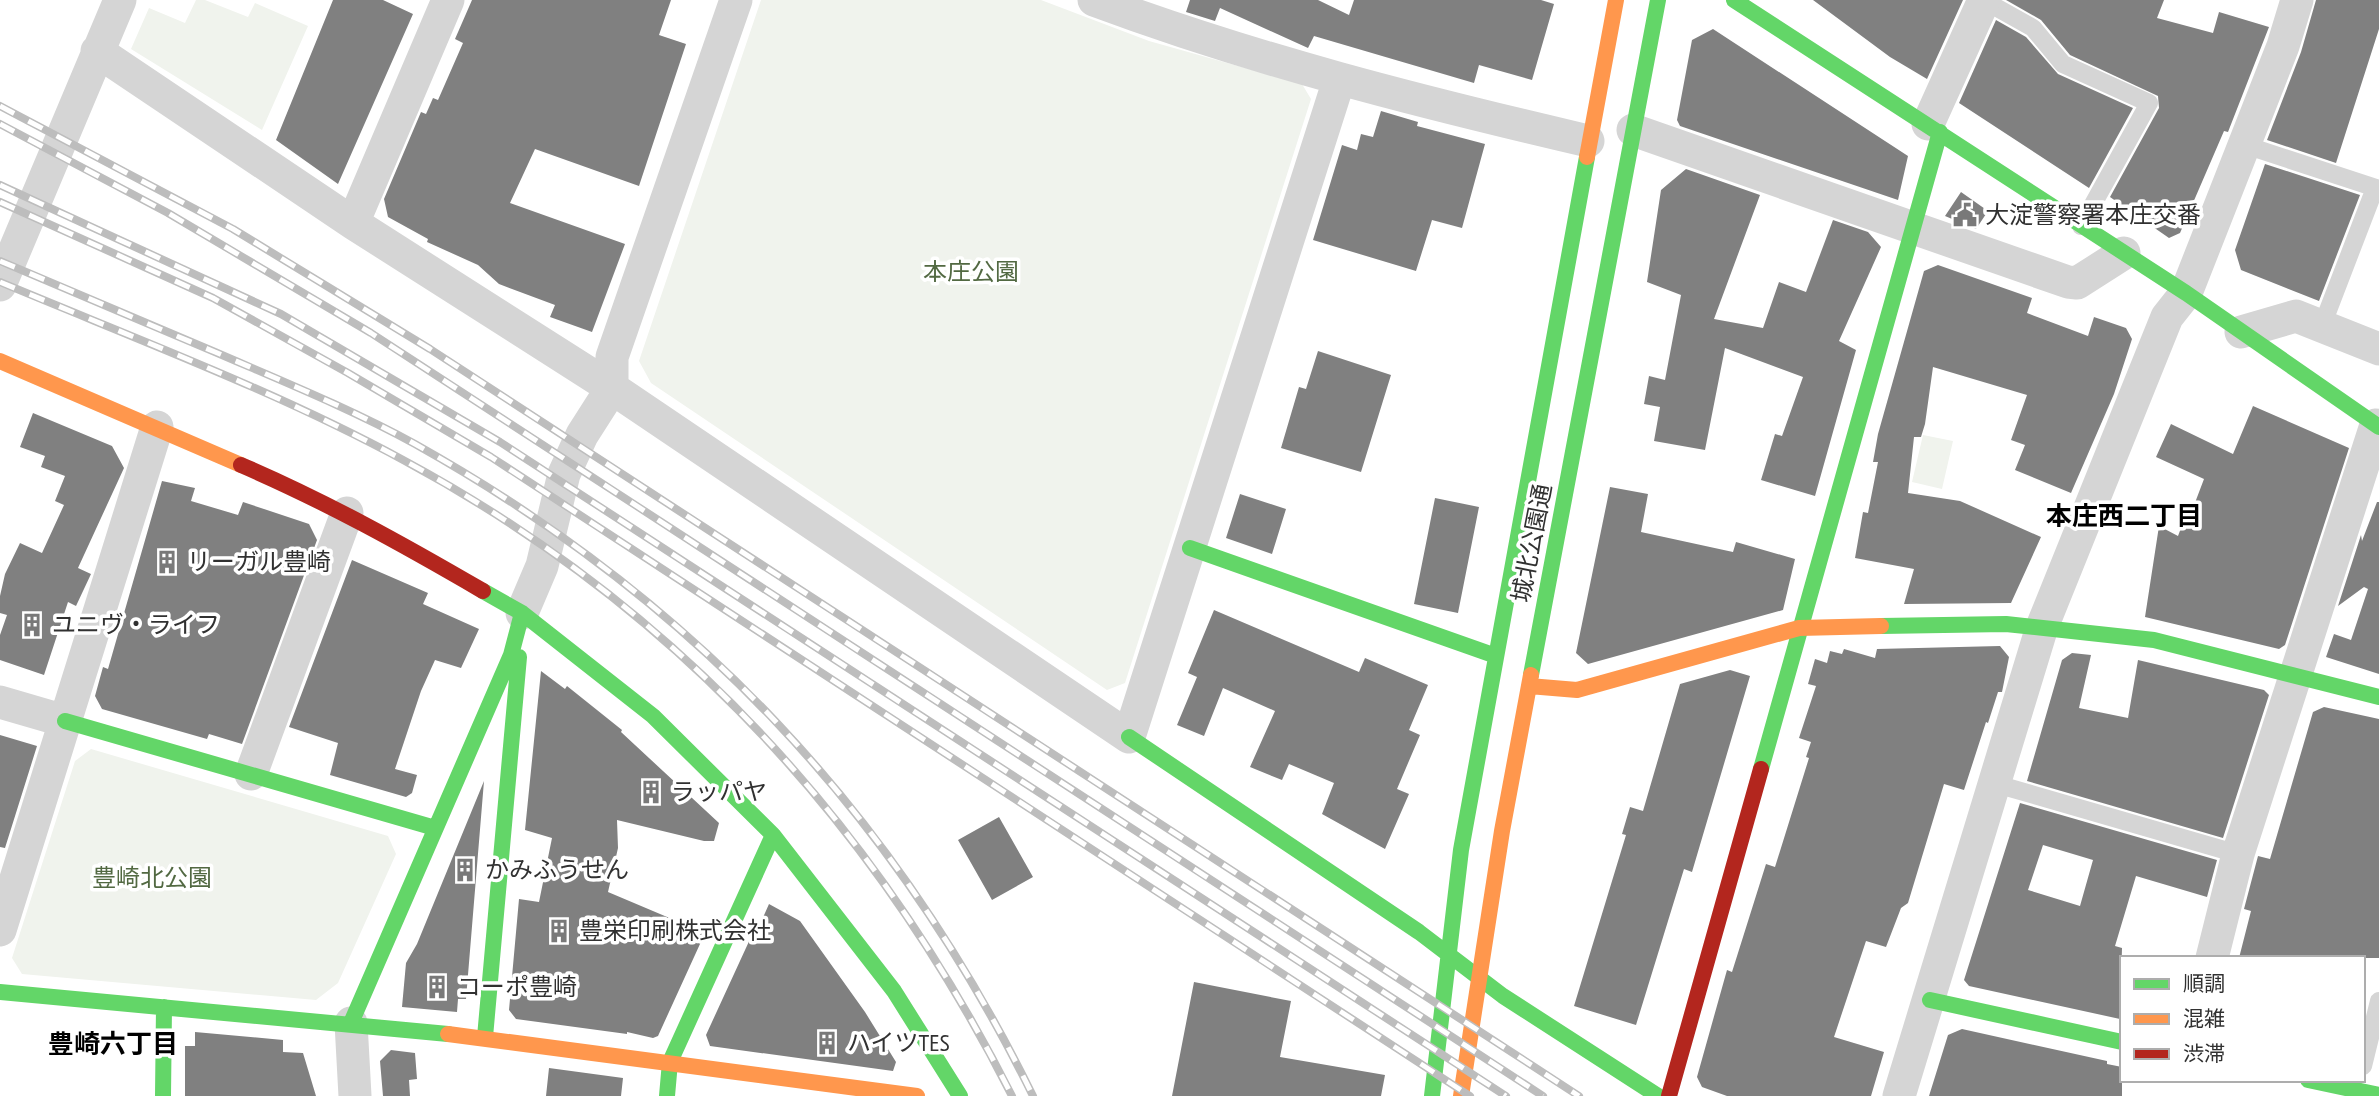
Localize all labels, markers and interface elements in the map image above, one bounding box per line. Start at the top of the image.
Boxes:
place label: 大淀警察署本庄交番 [1985,199,2201,230]
public building icon: 大淀警察署本庄交番 [1951,201,1979,229]
park label: 本庄公園 [923,256,1019,287]
street label: 城北公園通 [1505,481,1558,605]
district label: 本庄西二丁目 [2046,499,2202,532]
place label: リーガル豊崎 [187,546,331,577]
building icon: リーガル豊崎 [153,548,181,576]
place label: ユニヴ・ライフ [52,609,220,640]
building icon: ユニヴ・ライフ [18,611,46,639]
place label: ラッパヤ [671,776,767,807]
building icon: ラッパヤ [637,778,665,806]
place label: かみふうせん [485,854,629,885]
building icon: かみふうせん [451,856,479,884]
park label: 豊崎北公園 [92,862,212,893]
place label: 豊栄印刷株式会社 [579,915,771,946]
building icon: 豊栄印刷株式会社 [545,917,573,945]
legend [2120,956,2365,1082]
text: 順調 [2183,970,2225,997]
place label: コーポ豊崎 [457,971,577,1002]
building icon: コーポ豊崎 [423,973,451,1001]
text: 混雑 [2183,1005,2225,1032]
district label: 豊崎六丁目 [48,1027,178,1060]
place label: ハイツTES [847,1027,950,1058]
building icon: ハイツTES [813,1029,841,1057]
text: 渋滞 [2183,1040,2225,1067]

